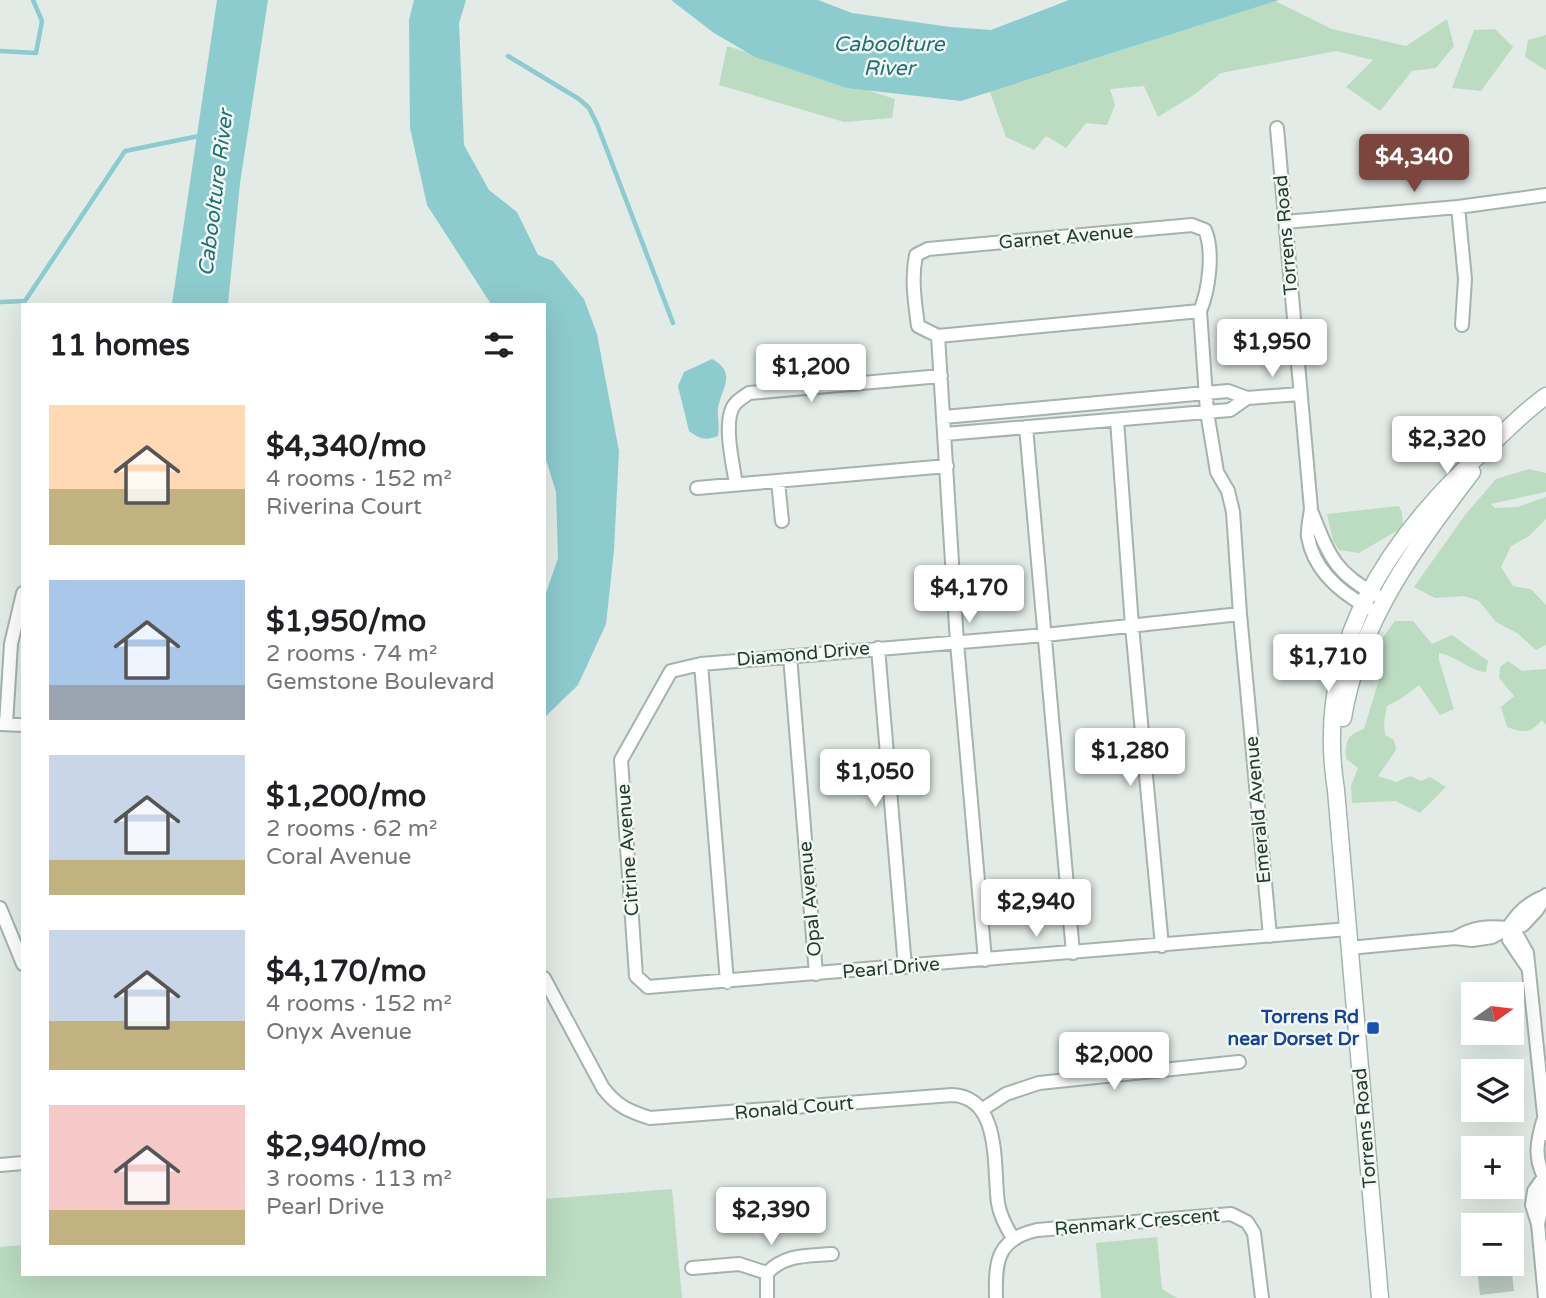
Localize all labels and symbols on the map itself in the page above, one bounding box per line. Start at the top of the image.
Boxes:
water label: Caboolture River [834,32,946,81]
water label: Caboolture River [193,105,239,278]
pin: $4,340 [1357,134,1471,194]
street label: Torrens Road [1270,174,1302,296]
street label: Garnet Avenue [998,220,1134,254]
pin: $1,950 [1215,320,1329,379]
pin: $1,200 [754,344,868,404]
pin: $2,320 [1390,416,1504,476]
pin: $4,170 [912,566,1026,625]
pin: $1,710 [1271,634,1385,694]
street label: Diamond Drive [735,637,871,671]
pin: $1,280 [1073,728,1187,788]
street label: Emerald Avenue [1241,735,1275,885]
pin: $1,050 [818,750,932,809]
street label: Citrine Avenue [612,783,644,917]
street label: Opal Avenue [794,840,826,958]
pin: $2,940 [979,880,1093,939]
street label: Pearl Drive [841,953,941,983]
north arrow [1461,982,1524,1045]
place label: Torrens Rd near Dorset Dr [1228,1006,1360,1050]
marker: Torrens Rd near Dorset Dr [1365,1020,1381,1036]
pin: $2,000 [1057,1032,1171,1092]
street label: Torrens Road [1349,1067,1381,1189]
street label: Ronald Court [733,1092,855,1124]
pin: $2,390 [714,1188,828,1247]
street label: Renmark Crescent [1053,1204,1221,1240]

